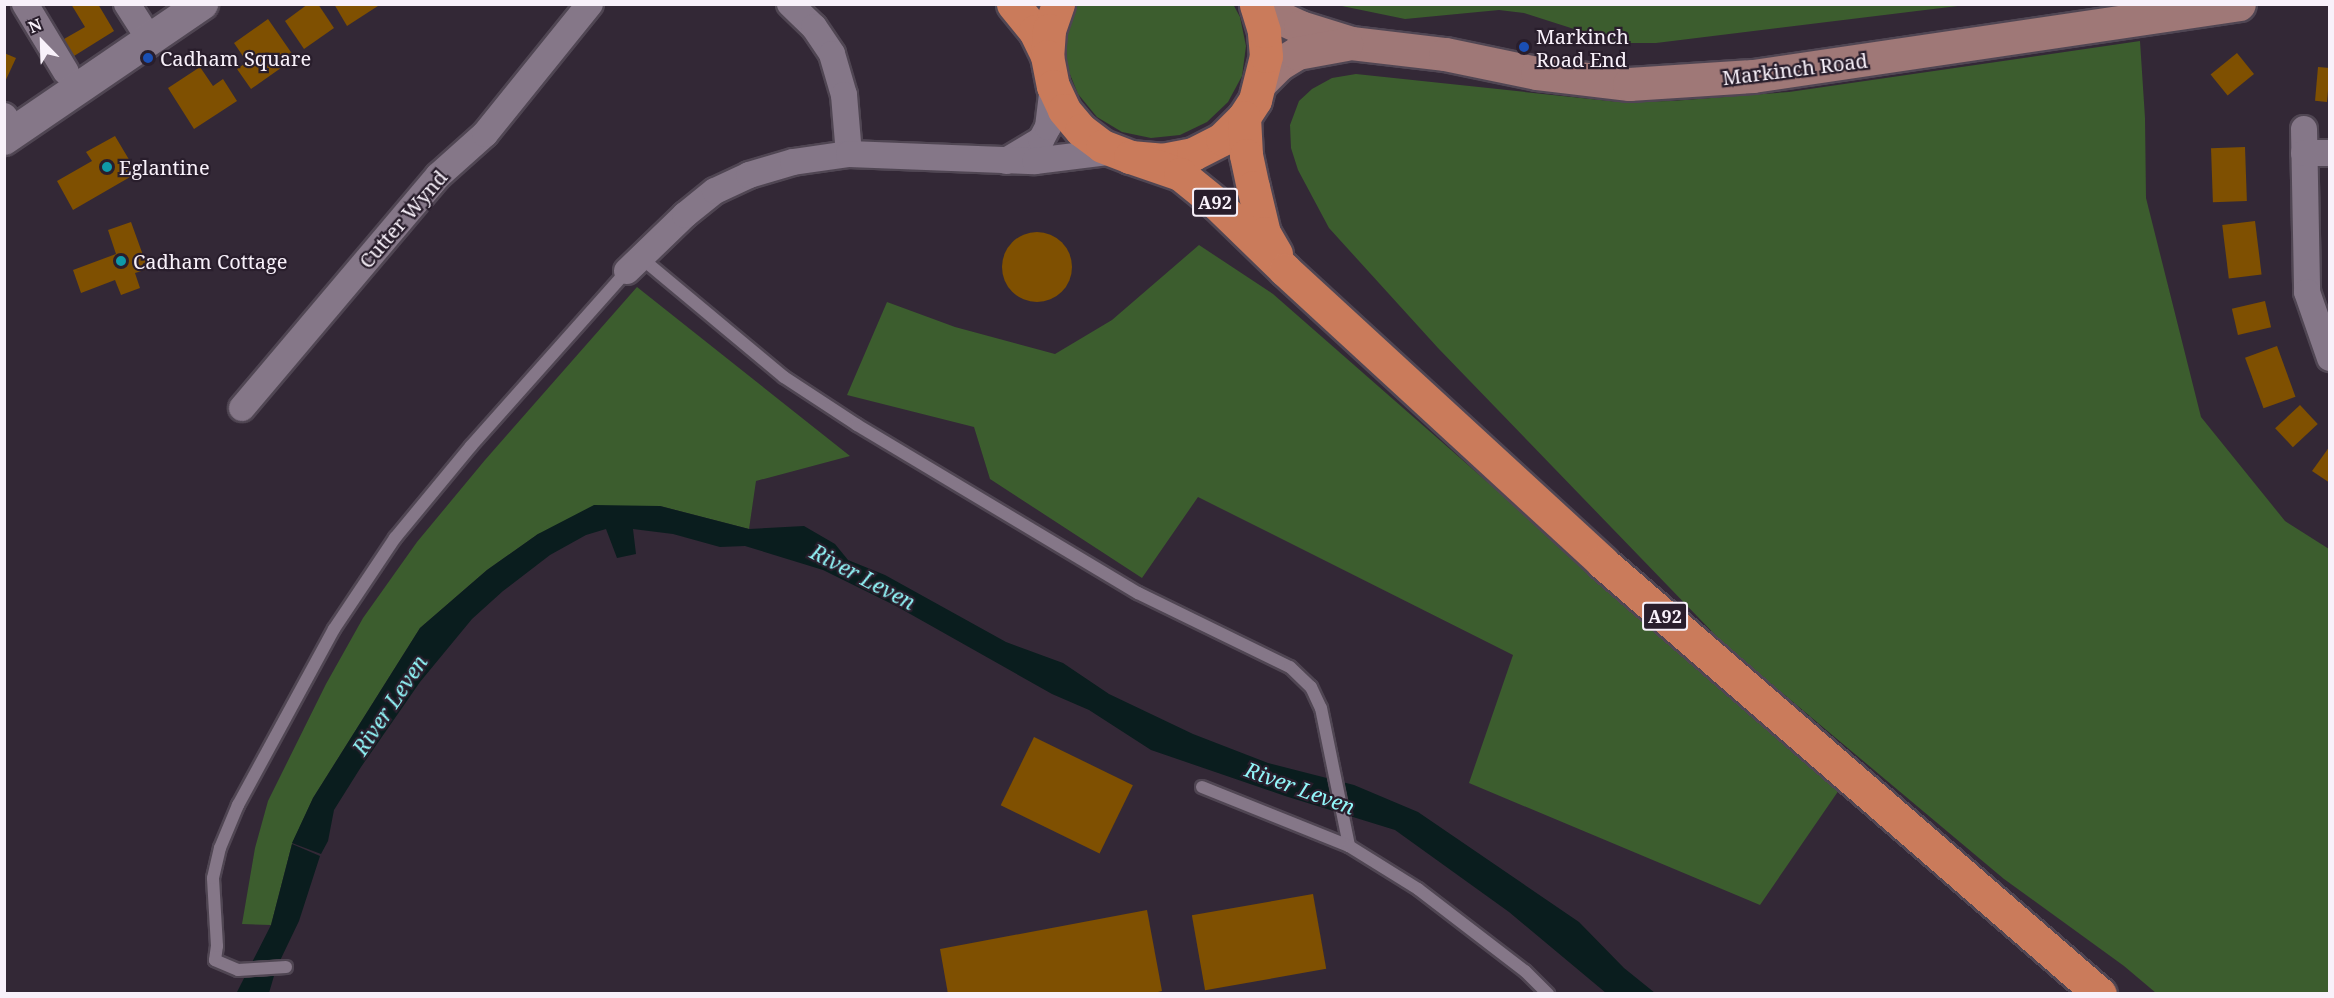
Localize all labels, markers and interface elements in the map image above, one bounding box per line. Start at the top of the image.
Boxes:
north arrow [12,12,72,72]
text: N [25,13,45,38]
place label: Markinch Road End [1536,24,1629,71]
marker: Markinch Road End [1517,40,1531,54]
place label: Cadham Square [160,46,311,70]
street label: Markinch Road [1721,48,1869,90]
marker: Cadham Square [141,51,155,65]
place label: Eglantine [119,155,210,179]
marker: Eglantine [100,160,114,174]
street label: Cutter Wynd [354,165,452,273]
road number: A92 [1191,187,1239,217]
place label: Cadham Cottage [133,249,287,273]
marker: Cadham Cottage [114,254,128,268]
water label: River Leven [806,539,920,615]
road number: A92 [1641,601,1689,631]
water label: River Leven [347,650,433,760]
water label: River Leven [1242,757,1358,819]

